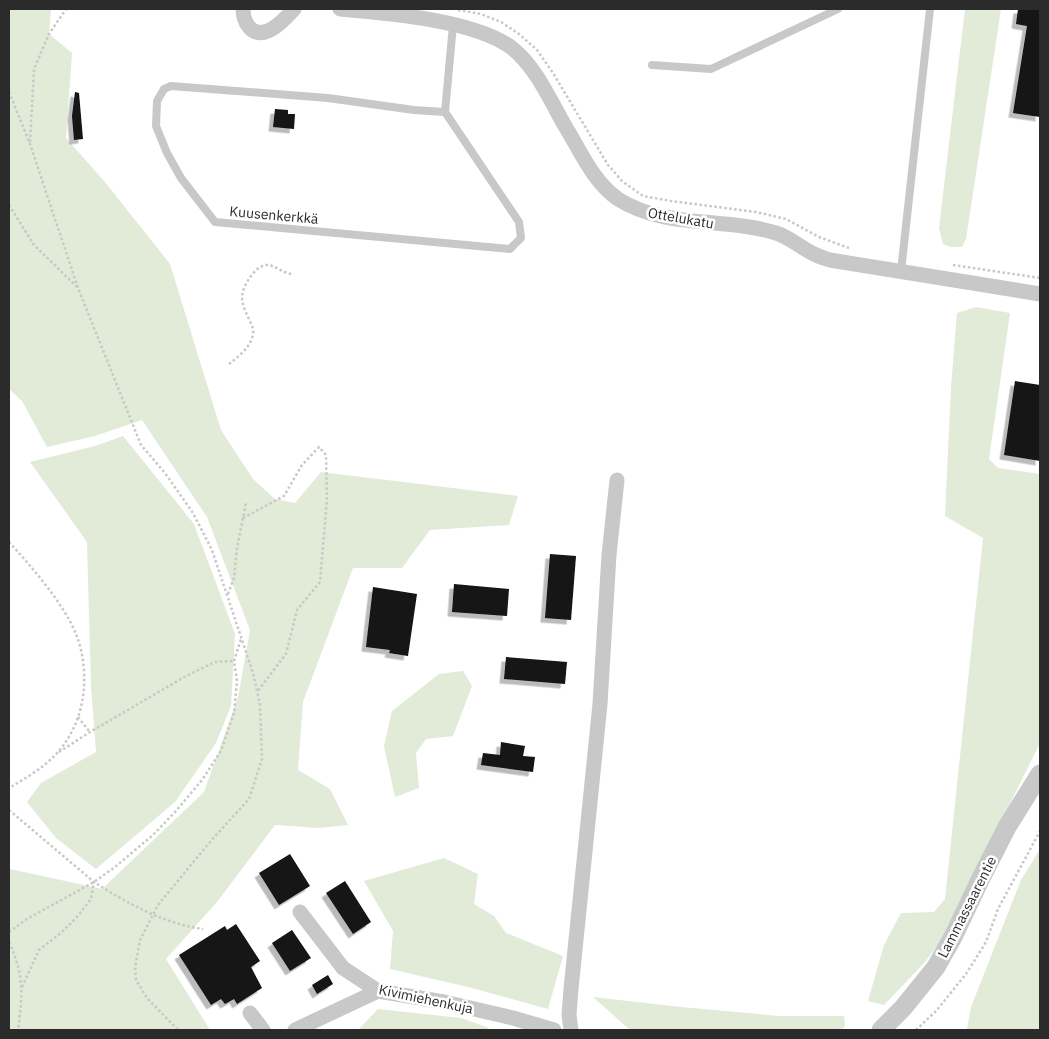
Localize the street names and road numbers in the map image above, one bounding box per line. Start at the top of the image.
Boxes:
street label: Kuusenkerkkä [229,202,320,228]
street label: Ottelukatu [647,203,715,233]
street label: Lammassaarentie [934,853,1001,961]
street label: Kivimiehenkuja [377,980,475,1018]

